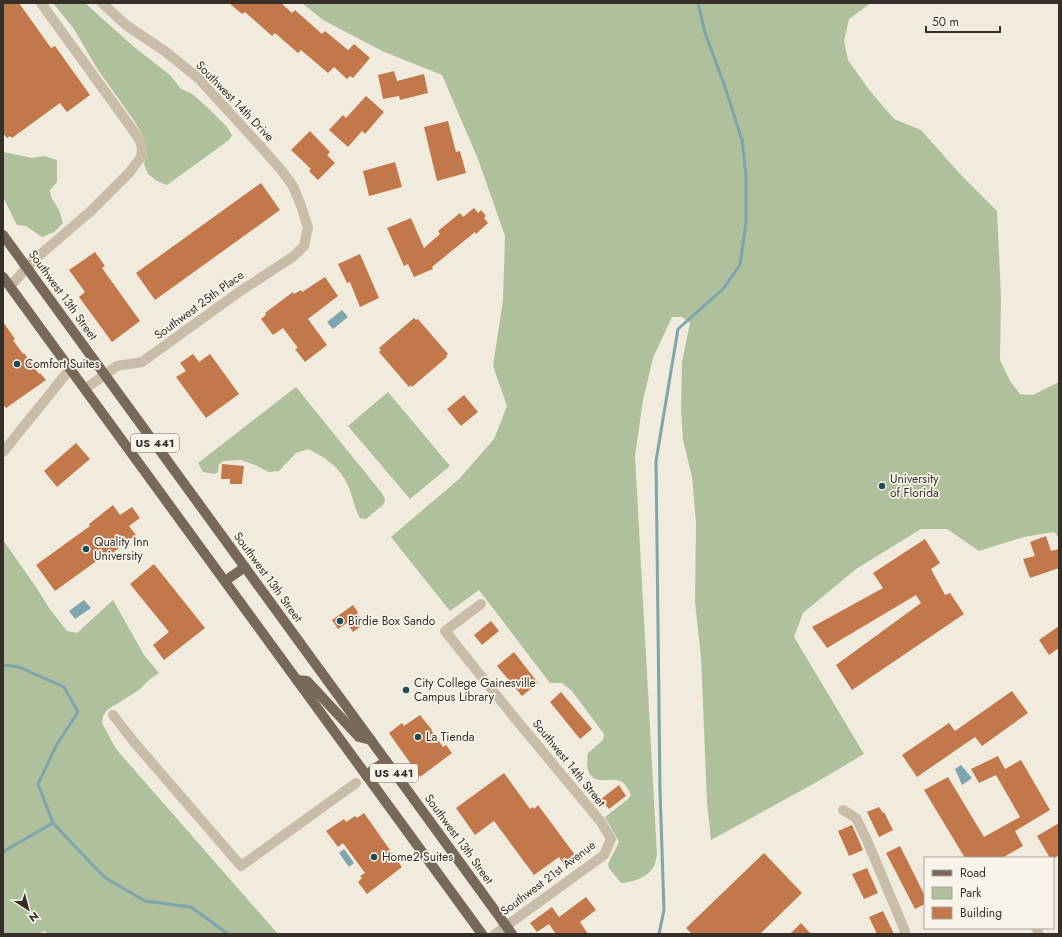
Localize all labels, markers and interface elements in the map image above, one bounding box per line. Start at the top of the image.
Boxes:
scale bar [926,8,1000,34]
text: 50 m [932,13,959,31]
street label: Southwest 14th Drive [192,57,278,145]
street label: Southwest 13th Street [24,246,102,344]
street label: Southwest 25th Place [150,266,248,344]
place label: Comfort Suites [25,355,100,373]
marker: Comfort Suites [12,359,22,369]
road number: US 441 [131,434,179,452]
place label: University of Florida [890,470,939,502]
marker: University of Florida [877,481,887,491]
street label: Southwest 13th Street [229,528,307,626]
place label: Quality Inn University [94,533,149,565]
marker: Quality Inn University [81,544,91,554]
place label: Birdie Box Sando [348,612,436,630]
marker: Birdie Box Sando [335,616,345,626]
place label: City College Gainesville Campus Library [414,674,536,706]
marker: City College Gainesville Campus Library [401,685,411,695]
street label: Southwest 14th Street [528,715,610,811]
place label: La Tienda [426,728,475,746]
marker: La Tienda [413,732,423,742]
road number: US 441 [370,764,418,782]
street label: Southwest 13th Street [420,790,498,888]
street label: Southwest 21st Avenue [497,836,599,920]
place label: Home2 Suites [382,848,453,866]
marker: Home2 Suites [369,852,379,862]
legend [924,857,1054,929]
text: Road [960,864,986,882]
text: Park [960,884,982,902]
north arrow [8,889,48,929]
text: Building [960,904,1002,922]
text: N [26,908,42,926]

